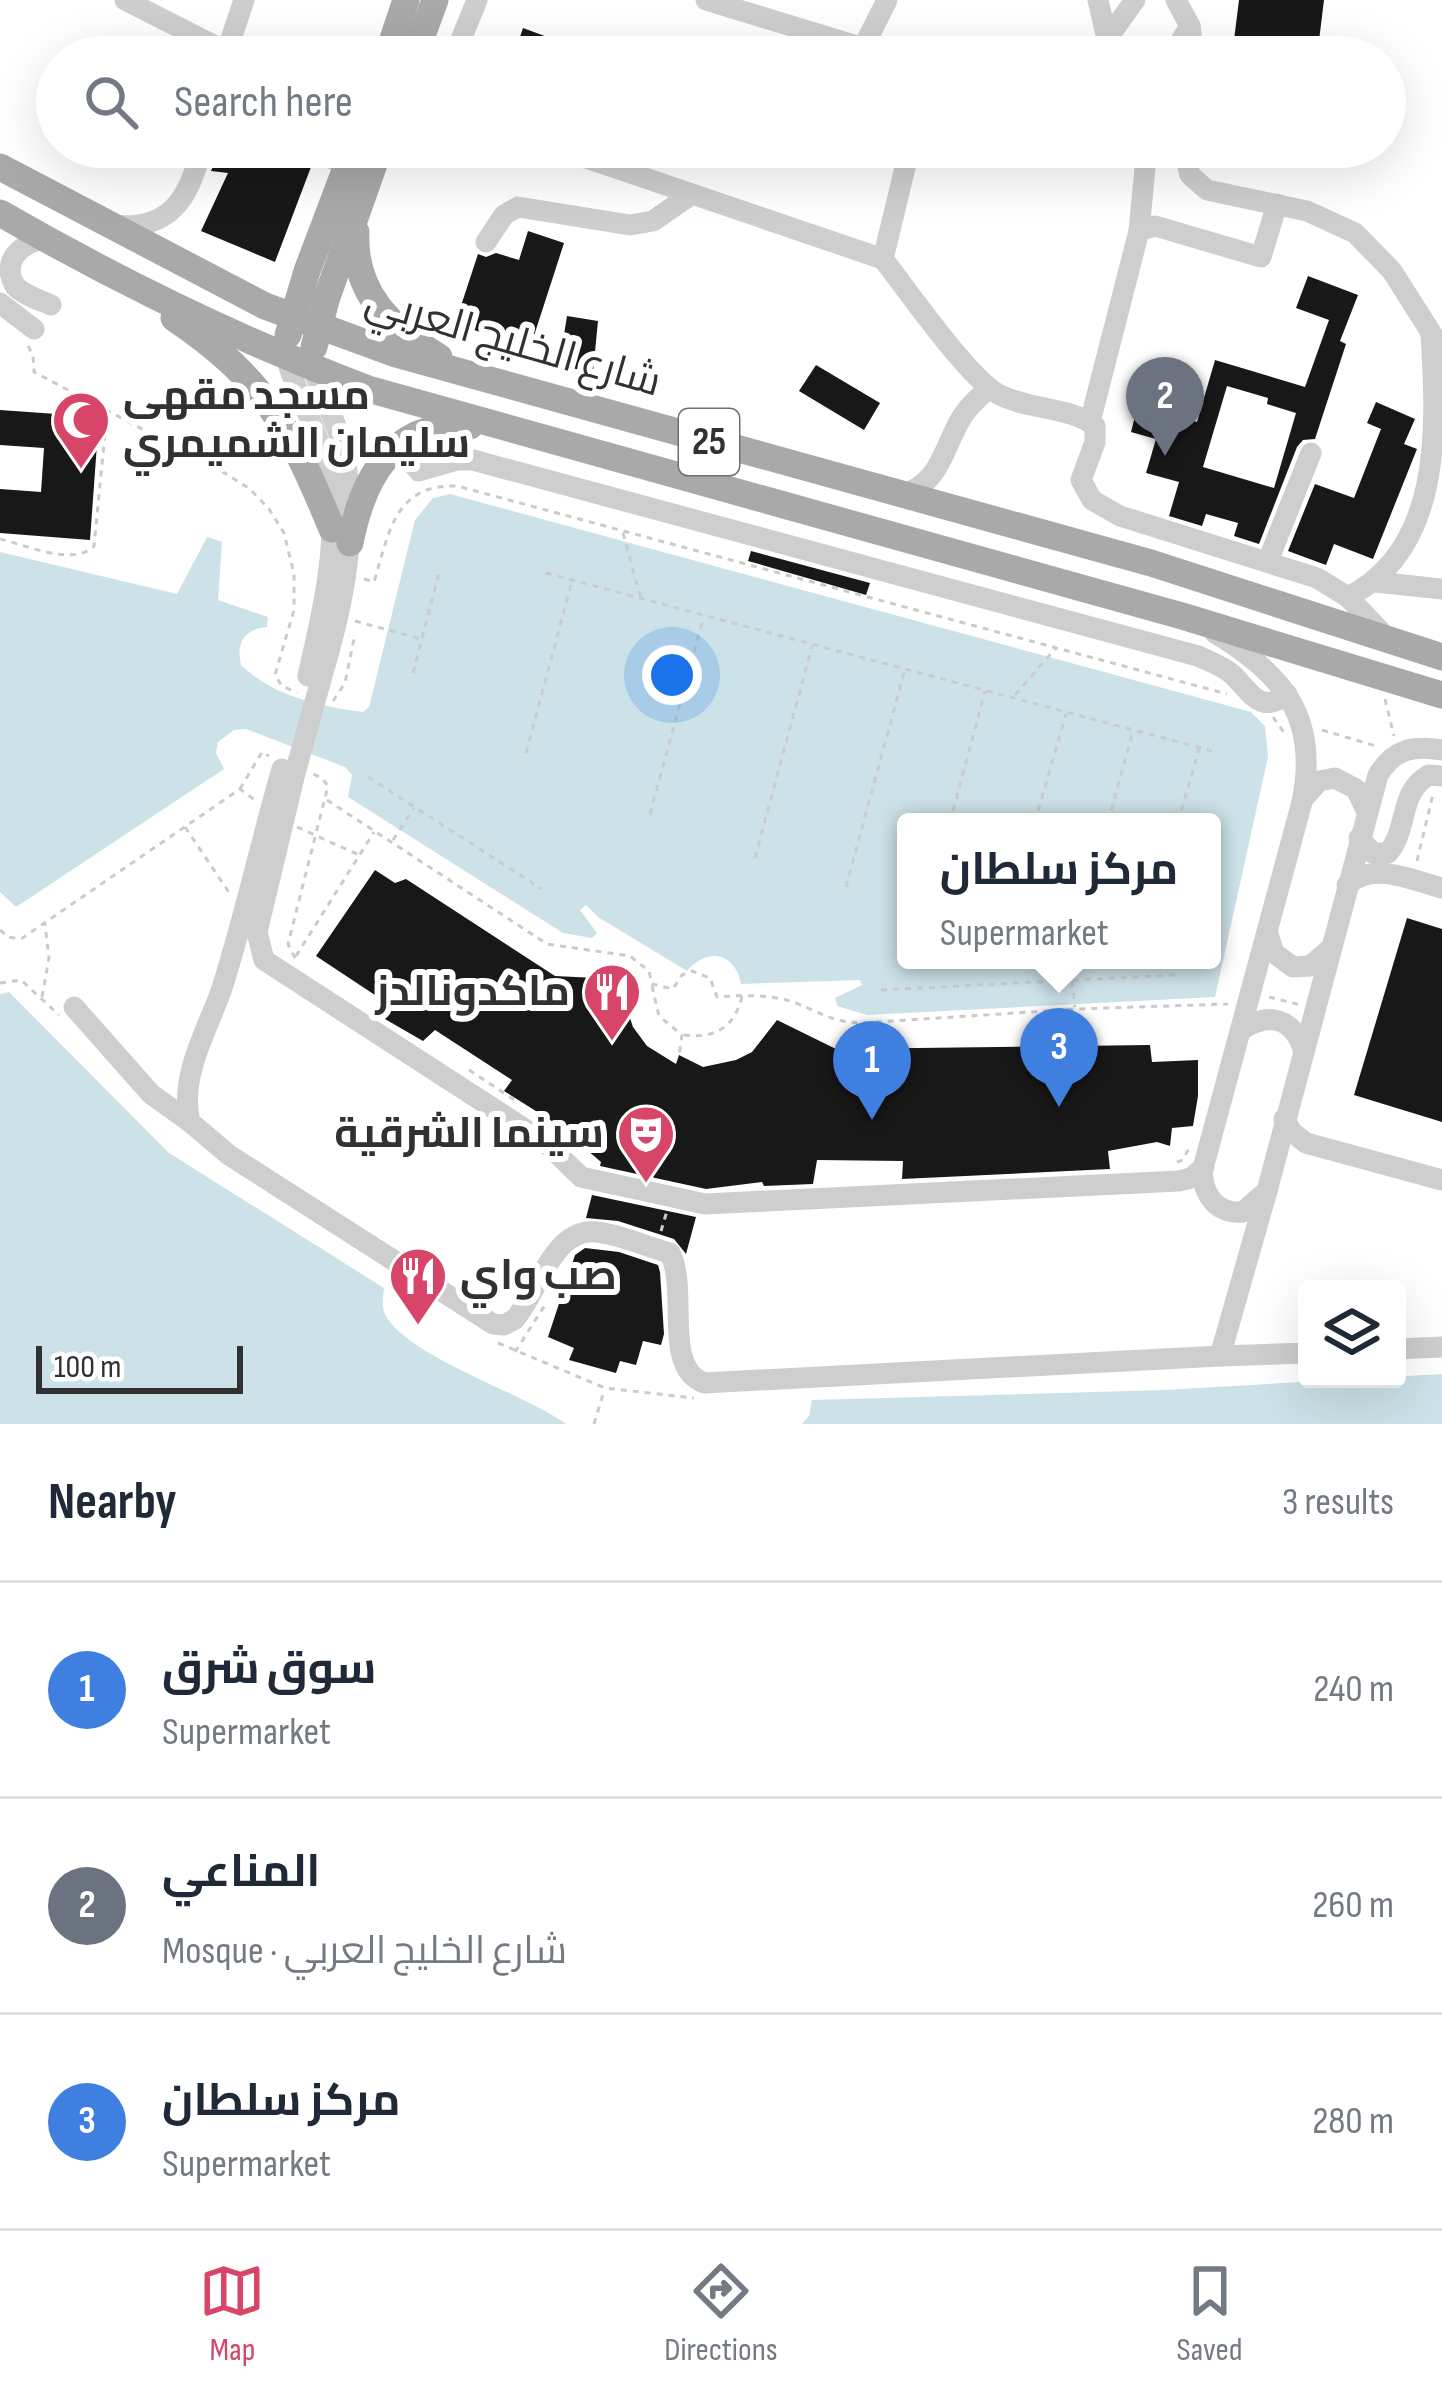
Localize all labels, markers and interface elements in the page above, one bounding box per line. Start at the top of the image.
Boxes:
search box [36,36,1406,168]
icon: search [78,69,144,135]
text: Search here [174,75,353,130]
street label: شارع الخليج العربي [358,275,667,413]
pin: 2 [1126,357,1204,456]
place label: مسجد مقهى سليمان الشميمري [123,371,470,476]
mosque icon: مسجد مقهى سليمان الشميمري [50,389,112,471]
road number: 25 [679,409,739,475]
your location [642,645,702,705]
popup [897,813,1221,969]
text: مركز سلطان [940,843,1178,898]
text: Supermarket [940,910,1109,957]
restaurant icon: ماكدونالدز [581,961,643,1043]
place label: ماكدونالدز [374,967,570,1018]
pin: 3 [1020,1008,1098,1107]
pin: 1 [833,1021,911,1120]
theatre icon: سينما الشرقية [615,1103,677,1185]
place label: سينما الشرقية [334,1109,604,1160]
restaurant icon: صب واي [387,1245,449,1327]
place label: صب واي [460,1251,617,1308]
map controls [1298,1280,1406,1388]
button: layers [1298,1280,1406,1388]
scale bar [36,1340,243,1393]
text: 100 m [54,1347,121,1387]
text: Nearby [48,1472,177,1533]
text: 3 results [1282,1479,1394,1526]
text: سوق شرق [162,1642,377,1697]
text: 1 [79,1666,95,1713]
text: 240 m [1313,1666,1394,1713]
text: Supermarket [162,1709,331,1756]
text: المناعي [162,1845,320,1900]
text: 2 [78,1882,96,1929]
text: 260 m [1312,1882,1394,1929]
text: Mosque · شارع الخليج العربي [162,1928,567,1975]
text: مركز سلطان [162,2074,400,2129]
text: 3 [78,2098,96,2145]
text: 280 m [1312,2098,1394,2145]
text: Supermarket [162,2141,331,2188]
tab: Map [199,2258,265,2370]
tab: Directions [664,2258,778,2370]
tab: Saved [1176,2258,1243,2370]

